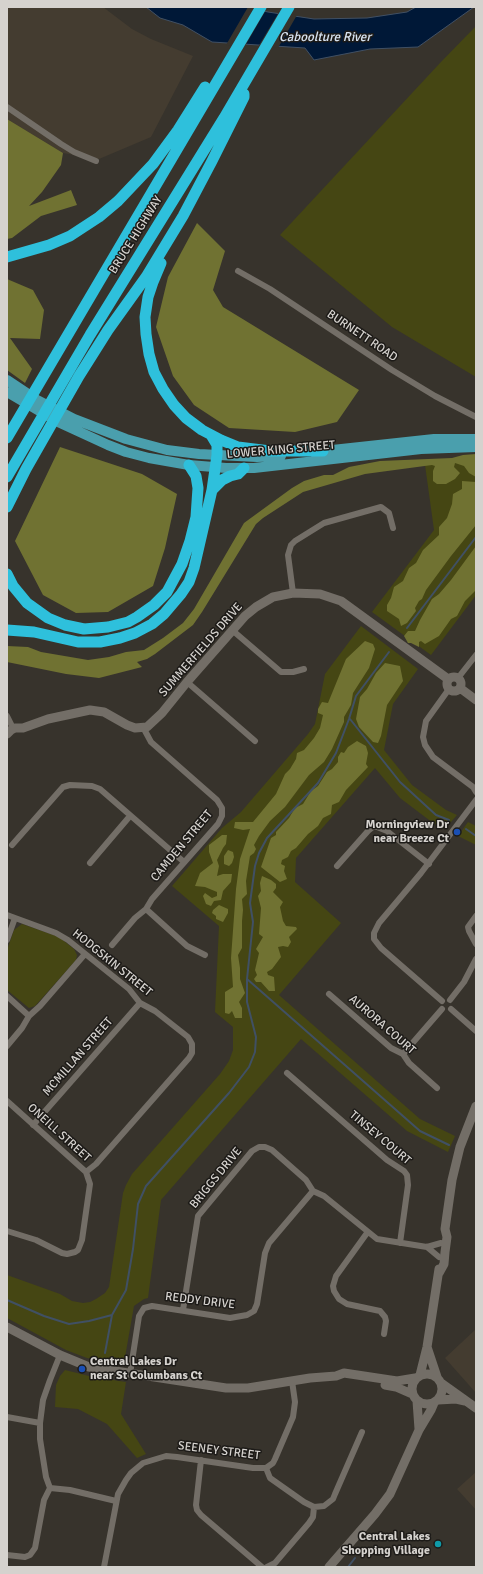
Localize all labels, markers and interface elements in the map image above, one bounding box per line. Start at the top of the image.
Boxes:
water label: Caboolture River [279,30,371,46]
street label: BRUCE HIGHWAY [106,193,166,277]
street label: BURNETT ROAD [324,307,400,365]
street label: LOWER KING STREET [226,438,336,462]
street label: SUMMERFIELDS DRIVE [156,600,246,700]
street label: CAMDEN STREET [148,807,216,885]
place label: Morningview Dr near Breeze Ct [365,818,449,846]
marker: Morningview Dr near Breeze Ct [452,827,462,837]
street label: HODGSKIN STREET [69,926,155,1000]
street label: AURORA COURT [346,992,418,1058]
street label: MCMILLAN STREET [40,1015,116,1099]
street label: ONEILL STREET [24,1101,94,1165]
street label: TINSEY COURT [346,1108,414,1168]
street label: BRIGGS DRIVE [187,1144,245,1212]
street label: REDDY DRIVE [164,1290,236,1312]
place label: Central Lakes Dr near St Columbans Ct [90,1355,202,1383]
marker: Central Lakes Dr near St Columbans Ct [77,1364,87,1374]
street label: SEENEY STREET [177,1439,261,1463]
place label: Central Lakes Shopping Village [342,1530,430,1558]
marker: Central Lakes Shopping Village [433,1539,443,1549]

